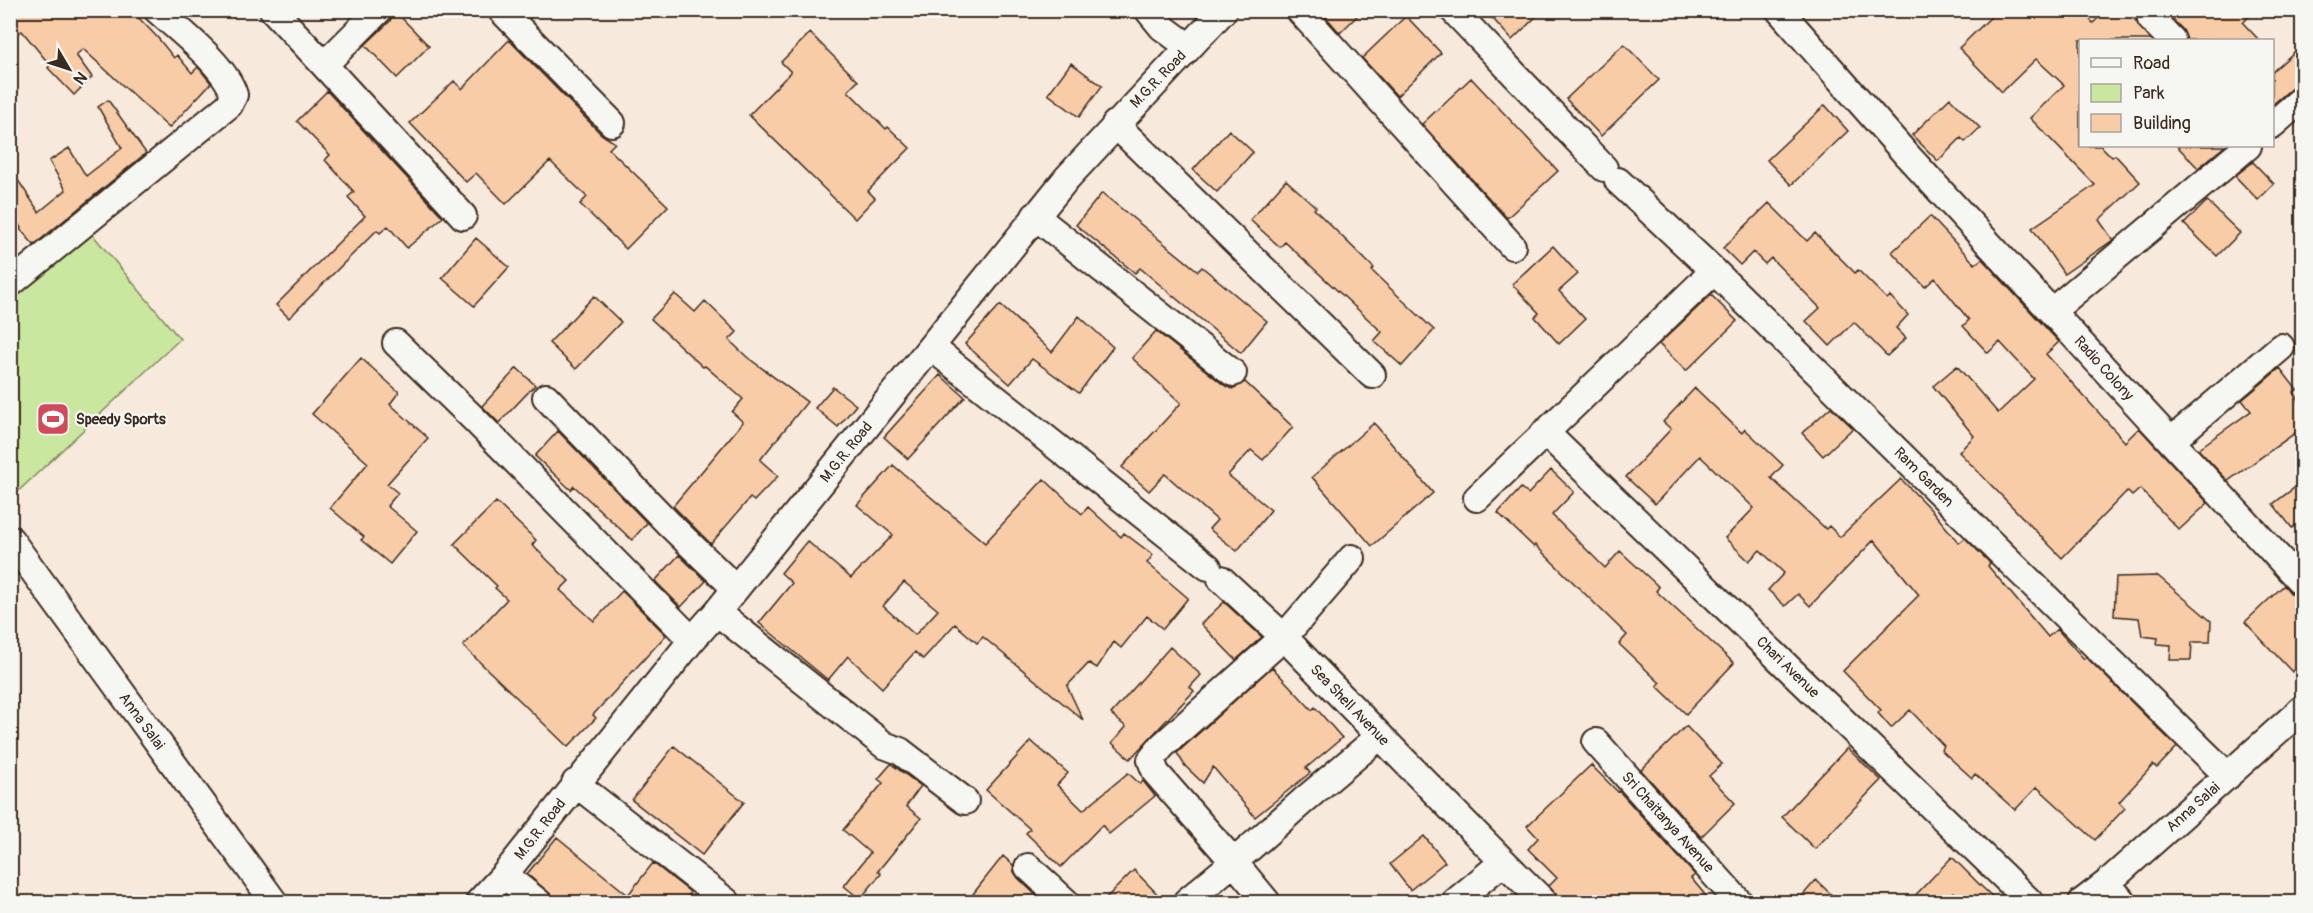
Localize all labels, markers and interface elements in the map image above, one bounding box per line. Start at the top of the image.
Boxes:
north arrow [39,39,99,99]
legend [2079,39,2274,147]
street label: M.G.R. Road [1126,47,1190,112]
text: Road [2133,52,2170,75]
text: N [69,67,91,88]
text: Park [2133,82,2165,105]
text: Building [2133,112,2191,135]
street label: Radio Colony [2070,332,2138,405]
sports icon: Speedy Sports [35,401,71,437]
place label: Speedy Sports [76,410,166,429]
street label: M.G.R. Road [816,418,877,487]
street label: Ram Garden [1890,443,1958,511]
street label: Chari Avenue [1752,633,1824,703]
street label: Sea Shell Avenue [1306,661,1394,751]
street label: Anna Salai [115,689,169,754]
street label: Sri Chaitanya Avenue [1617,768,1718,877]
street label: Anna Salai [2162,778,2224,836]
street label: M.G.R. Road [511,795,570,864]

